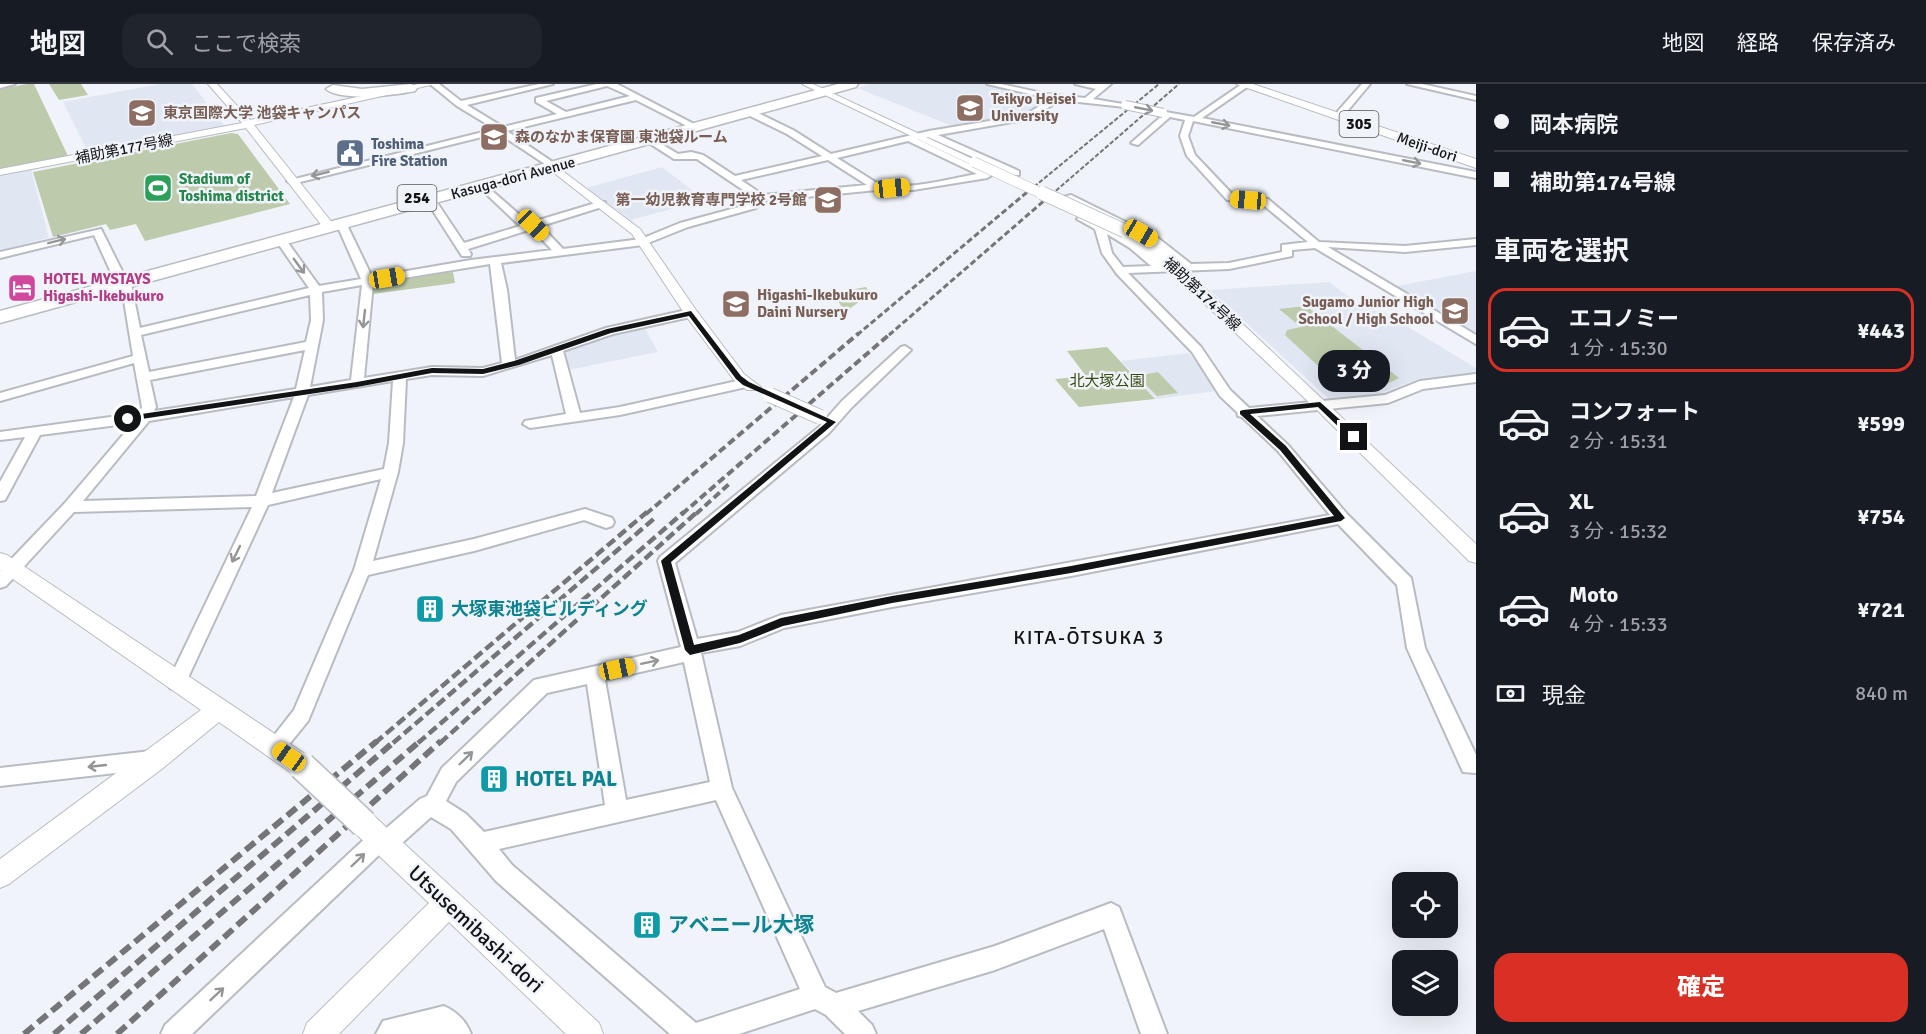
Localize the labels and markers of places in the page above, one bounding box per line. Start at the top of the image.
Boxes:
place label: Teikyo Heisei University [991,90,1076,125]
school or university icon: Teikyo Heisei University [954,92,986,124]
school or university icon: 東京国際大学 池袋キャンパス [126,97,158,129]
place label: 東京国際大学 池袋キャンパス [163,104,361,122]
school or university icon: 森のなかま保育園 東池袋ルーム [478,121,510,153]
place label: 森のなかま保育園 東池袋ルーム [515,128,728,146]
place label: Toshima Fire Station [371,135,448,170]
public building icon: Toshima Fire Station [334,137,366,169]
place label: Stadium of Toshima district [179,170,284,205]
sports icon: Stadium of Toshima district [142,172,174,204]
school or university icon: 第一幼児教育専門学校 2号館 [812,184,844,216]
place label: 第一幼児教育専門学校 2号館 [616,191,807,209]
place label: HOTEL MYSTAYS Higashi-Ikebukuro [43,270,164,305]
hotel icon: HOTEL MYSTAYS Higashi-Ikebukuro [6,272,38,304]
place label: Higashi-Ikebukuro Daini Nursery [757,286,878,321]
school or university icon: Higashi-Ikebukuro Daini Nursery [720,288,752,320]
place label: Sugamo Junior High School / High School [1298,293,1434,328]
school or university icon: Sugamo Junior High School / High School [1439,295,1471,327]
building icon: 大塚東池袋ビルディング [414,593,446,625]
place label: 大塚東池袋ビルディング [451,598,648,620]
building icon: HOTEL PAL [478,763,510,795]
place label: HOTEL PAL [515,766,617,792]
building icon: アベニール大塚 [631,909,663,941]
place label: アベニール大塚 [668,912,815,938]

